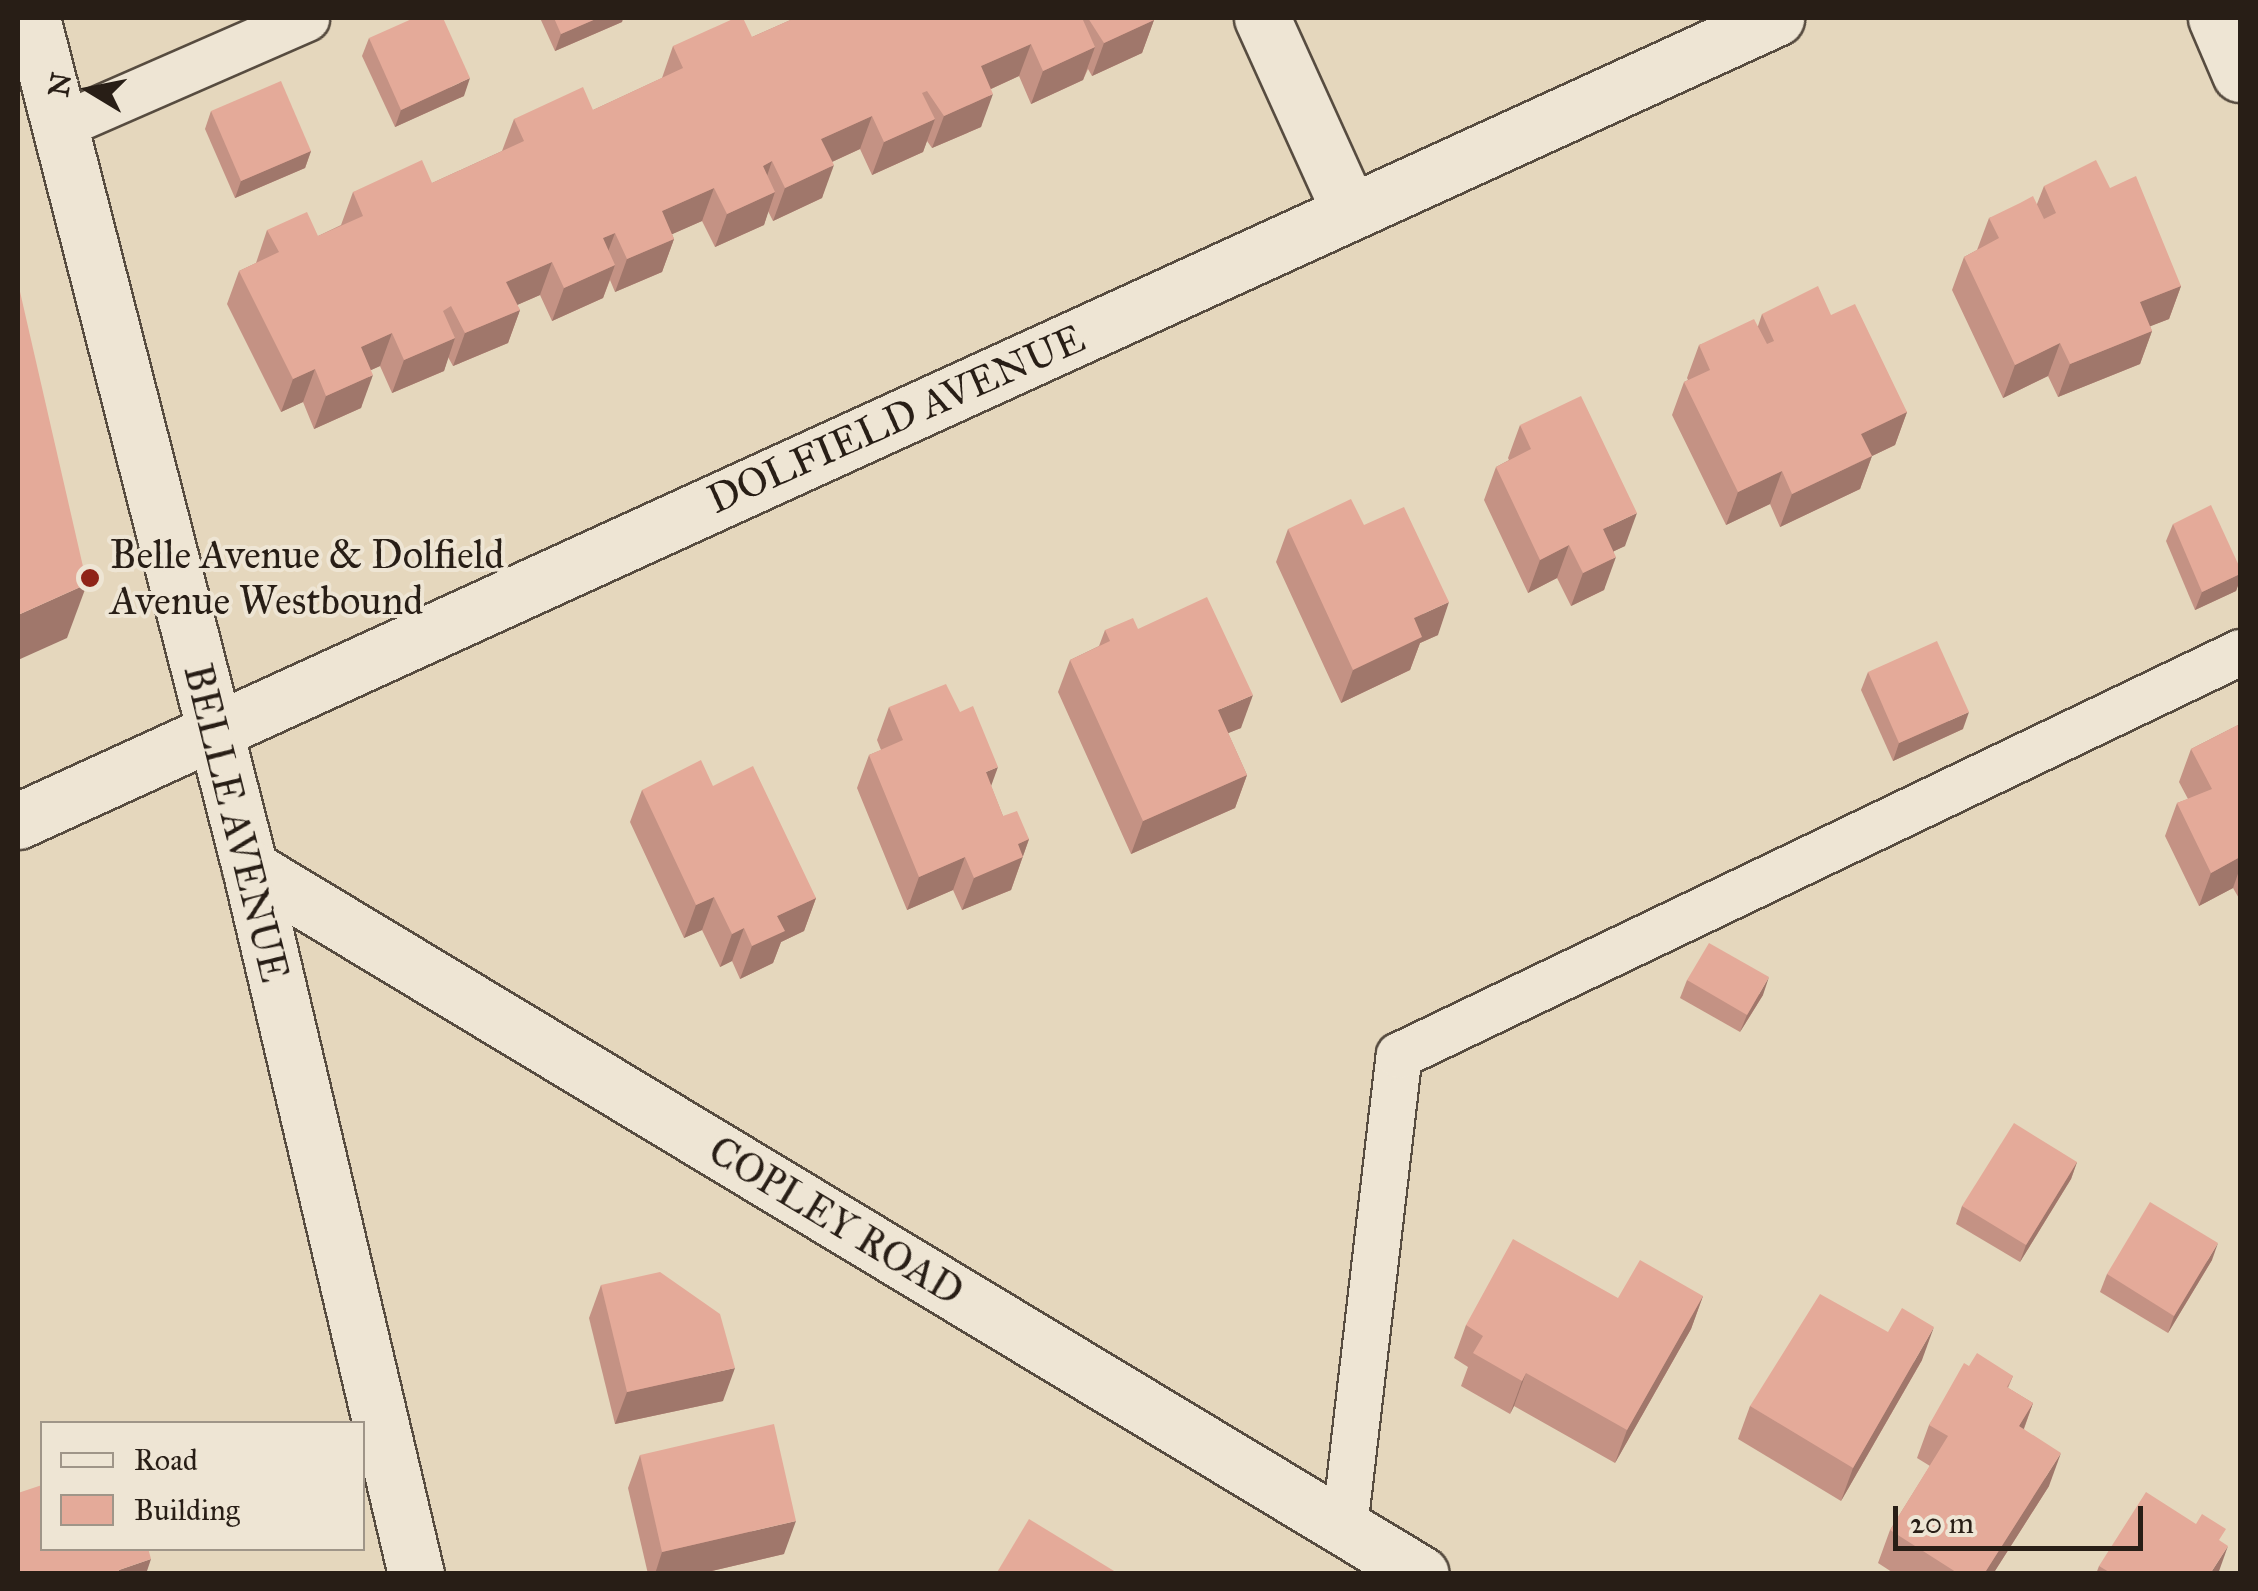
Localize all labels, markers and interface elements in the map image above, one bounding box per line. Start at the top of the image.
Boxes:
north arrow [40,40,140,140]
text: N [41,70,79,99]
street label: DOLFIELD AVENUE [700,314,1092,524]
place label: Belle Avenue & Dolfield Avenue Westbound [110,531,504,625]
marker: Belle Avenue & Dolfield Avenue Westbound [79,567,101,589]
street label: BELLE AVENUE [173,659,299,987]
street label: COPLEY ROAD [700,1126,972,1316]
legend [40,1421,365,1551]
text: Road [134,1442,198,1478]
scale bar [1898,1486,2148,1548]
text: Building [134,1492,240,1528]
text: 20 m [1910,1505,1974,1541]

